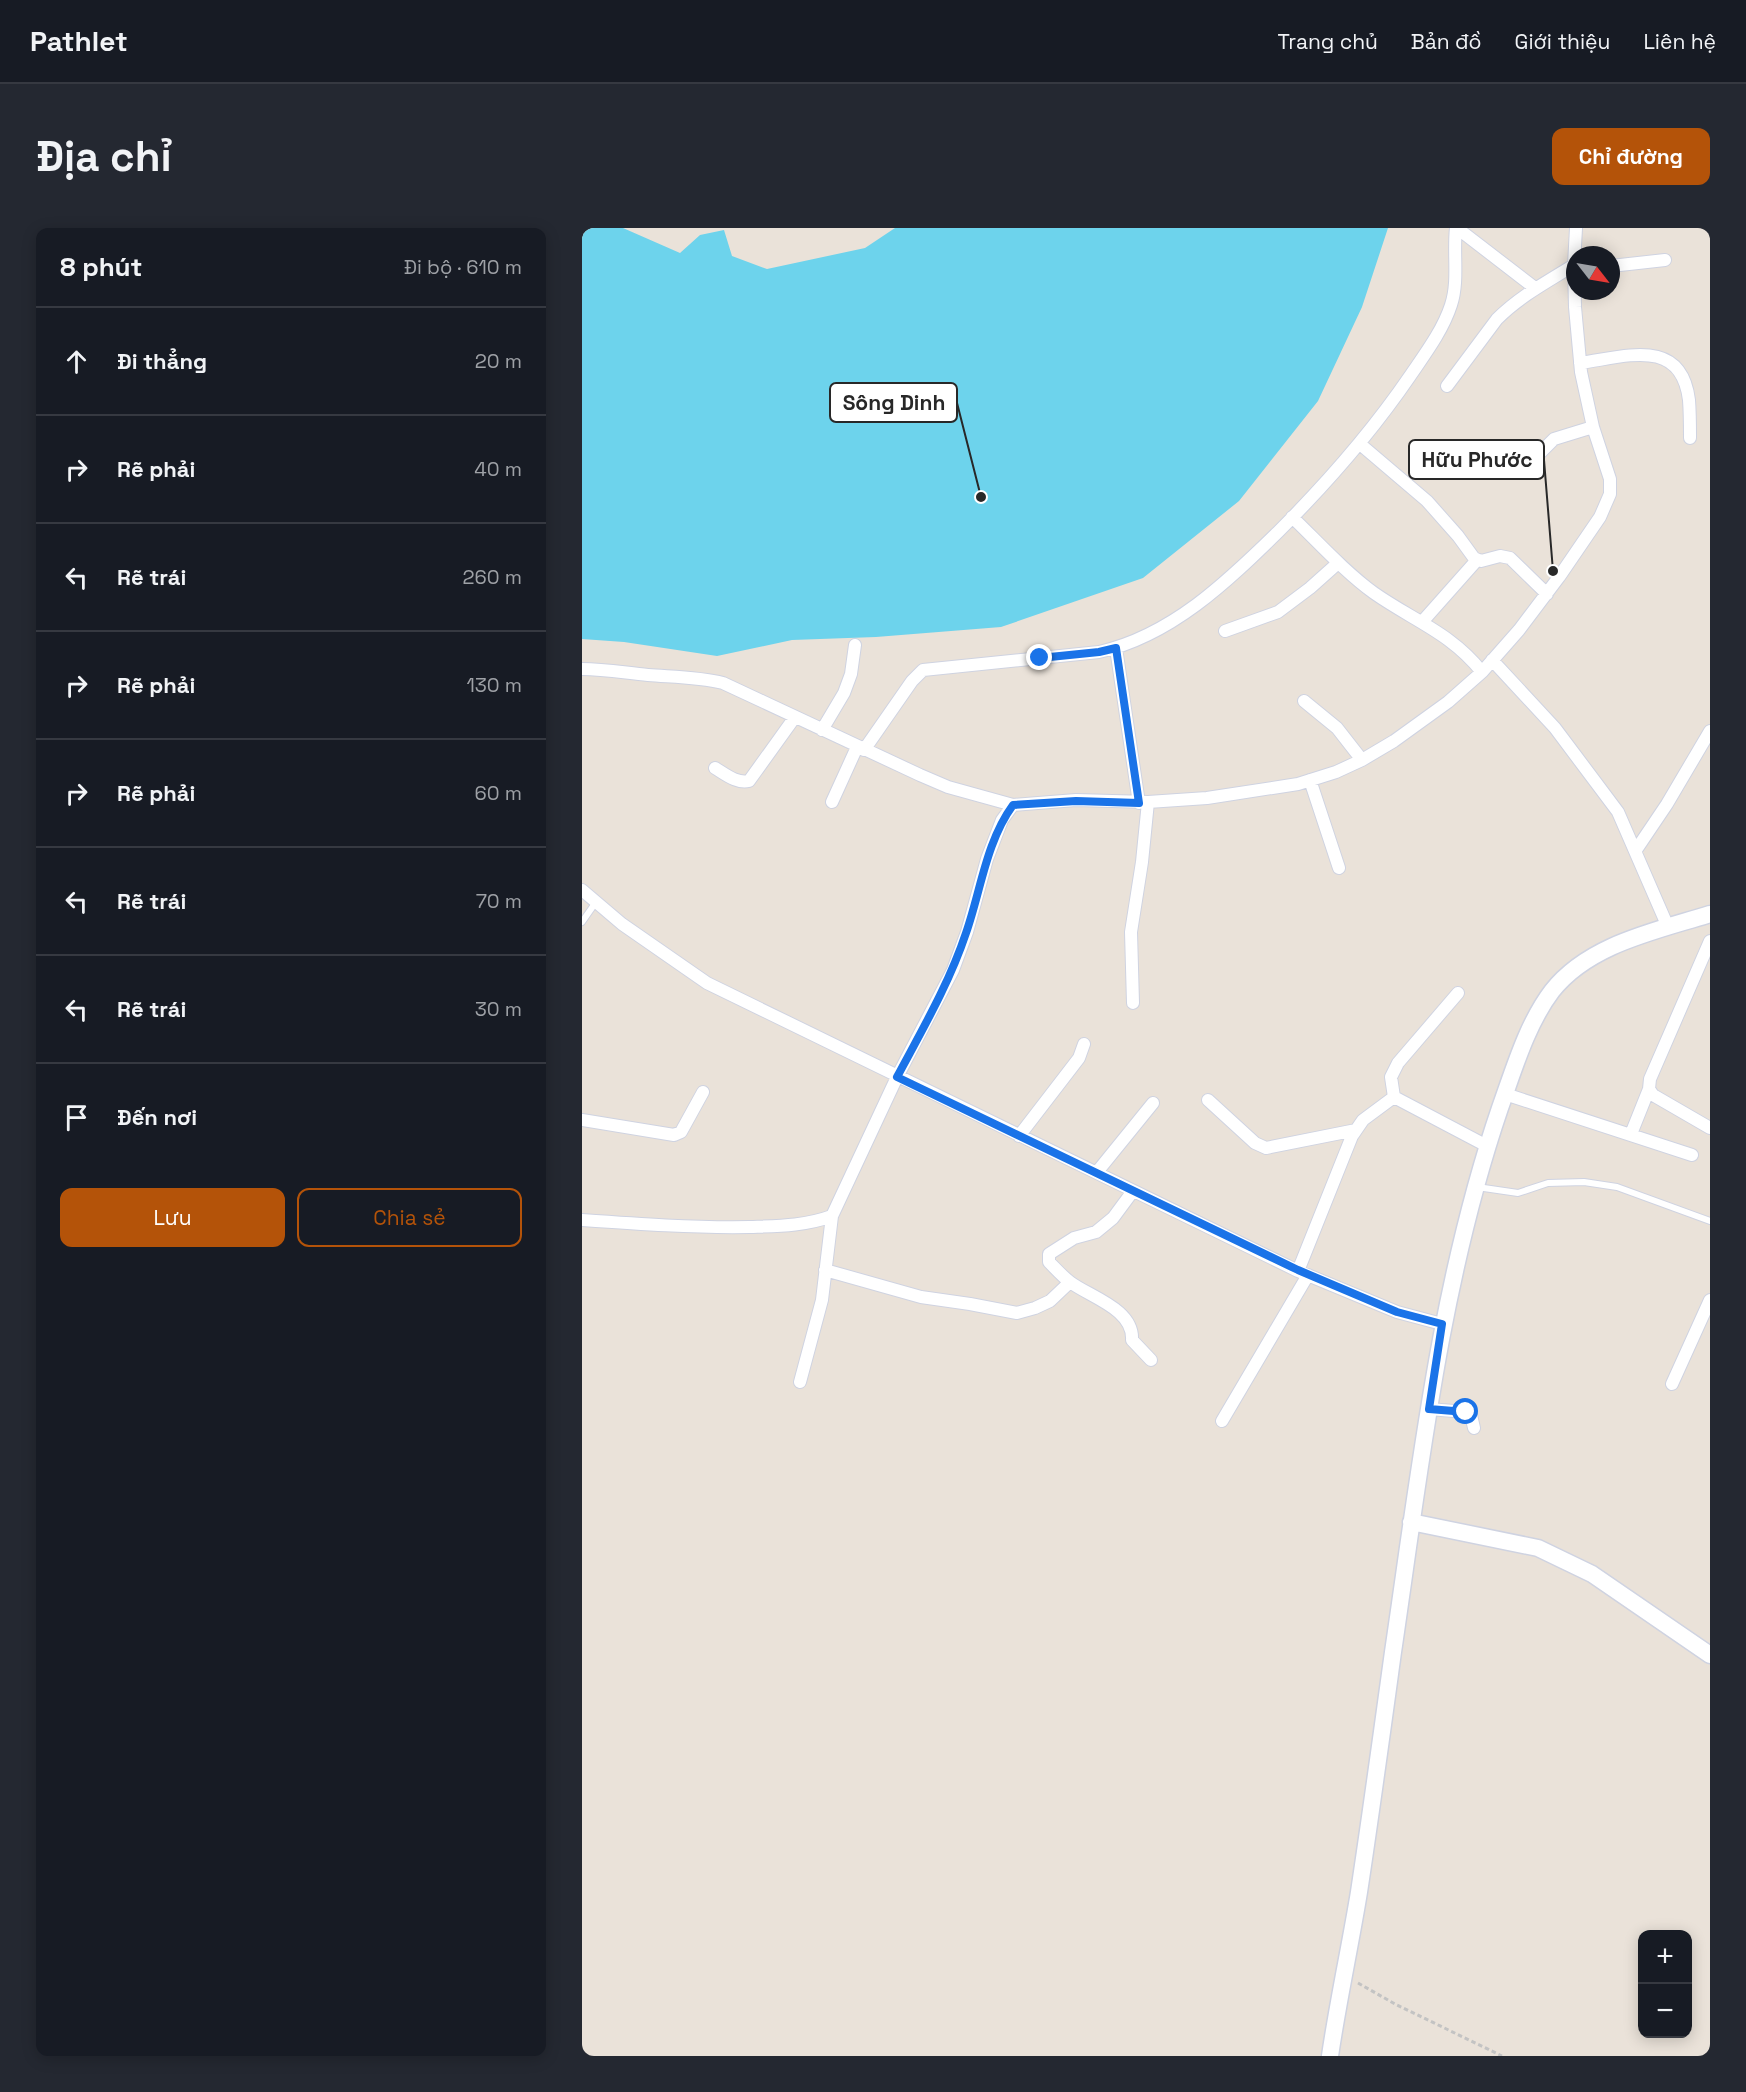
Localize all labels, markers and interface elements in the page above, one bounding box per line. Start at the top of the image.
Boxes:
text: Pathlet [30,23,128,59]
text: Trang chủ [1278,28,1378,55]
text: Bản đồ [1411,28,1482,55]
text: Giới thiệu [1515,28,1610,55]
text: Liên hệ [1643,28,1716,55]
button: Chỉ đường [1552,128,1710,185]
text: Địa chỉ [36,130,172,183]
north arrow [1566,246,1620,300]
text: 8 phút [60,250,142,284]
text: Đi bộ · 610 m [404,254,522,280]
icon: ahead [60,345,93,378]
text: Đi thẳng [117,347,207,375]
text: 20 m [475,348,522,374]
callout: Sông Dinh [830,383,957,422]
text: Sông Dinh [843,389,945,416]
callout: Hữu Phước [1409,440,1544,479]
text: Hữu Phước [1422,446,1532,473]
icon: right [60,453,93,486]
text: Rẽ phải [117,455,195,483]
text: 40 m [474,456,522,482]
icon: left [60,561,93,594]
text: Rẽ trái [117,563,186,591]
text: 260 m [463,564,522,590]
route end [1026,644,1052,670]
icon: right [60,669,93,702]
text: Rẽ phải [117,671,195,699]
text: 130 m [466,672,522,698]
icon: right [60,777,93,810]
text: Rẽ phải [117,779,195,807]
text: 60 m [475,780,522,806]
icon: left [60,885,93,918]
text: Rẽ trái [117,887,186,915]
text: 70 m [476,888,522,914]
icon: left [60,993,93,1026]
text: Rẽ trái [117,995,186,1023]
text: 30 m [475,996,522,1022]
icon: arrive [60,1101,93,1134]
text: Đến nơi [117,1103,197,1131]
button: Lưu [60,1188,285,1247]
button: Chia sẻ [297,1188,522,1247]
route start [1452,1398,1478,1424]
map controls [1638,1930,1692,2038]
button: + [1638,1930,1692,1984]
button: − [1638,1984,1692,2038]

